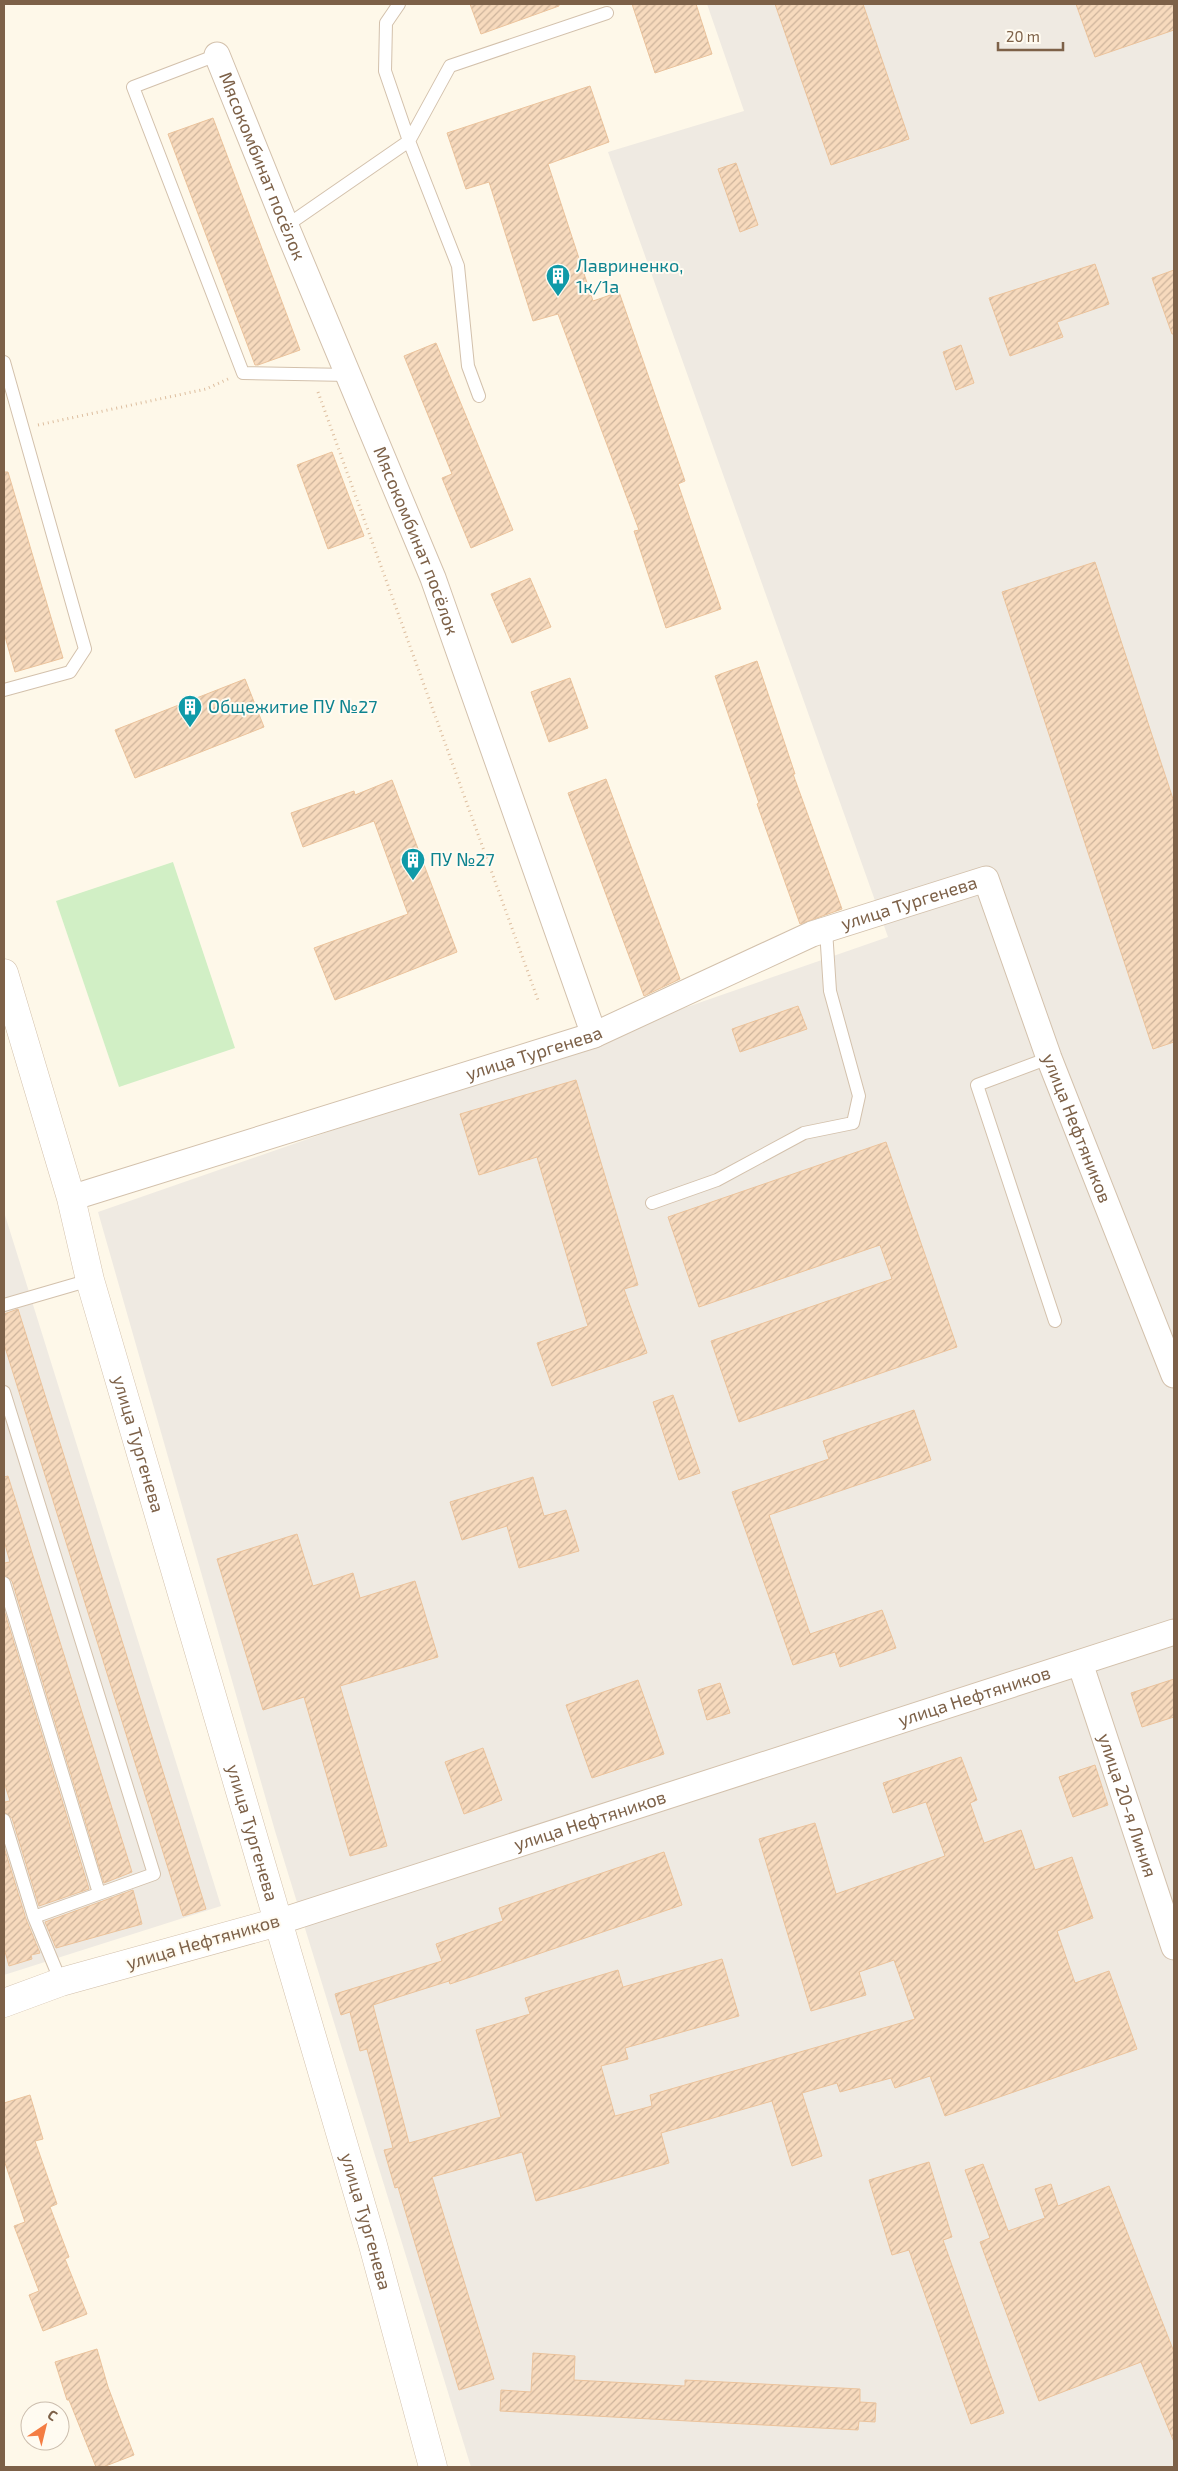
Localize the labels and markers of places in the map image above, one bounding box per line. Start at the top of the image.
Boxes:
place label: Лавриненко, 1к/1а [576,254,683,297]
building icon: Лавриненко, 1к/1а [545,263,571,297]
building icon: Общежитие ПУ №27 [177,694,203,728]
place label: Общежитие ПУ №27 [208,695,377,717]
building icon: ПУ №27 [400,847,426,881]
place label: ПУ №27 [430,848,495,870]

